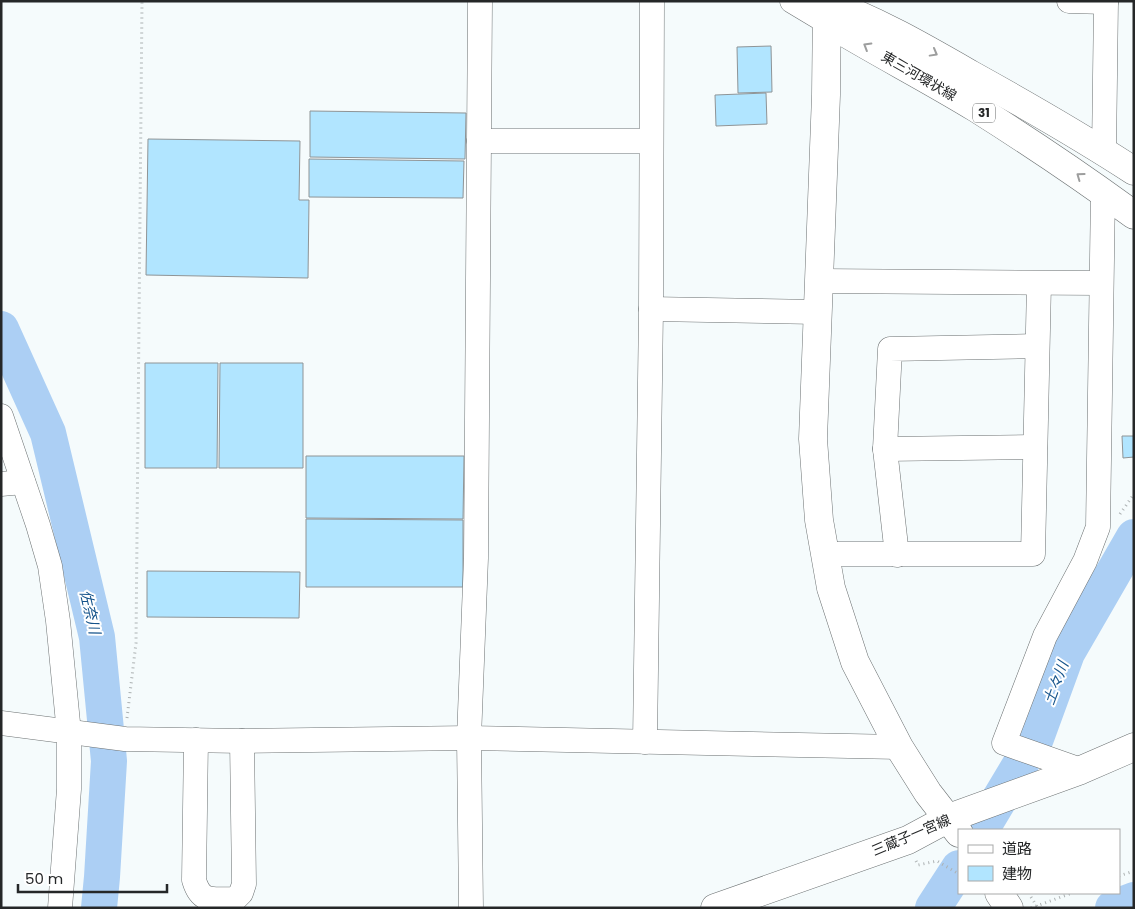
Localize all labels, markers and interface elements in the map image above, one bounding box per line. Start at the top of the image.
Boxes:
one-way arrow [863,43,872,52]
street label: 東三河環状線 [878,46,960,106]
one-way arrow [929,47,938,57]
road number: 31 [973,104,995,122]
one-way arrow [1076,173,1086,182]
water label: 佐奈川 [75,588,106,638]
water label: 土々川 [1038,656,1074,708]
street label: 三蔵子一宮線 [868,809,954,861]
legend [958,829,1120,894]
text: 道路 [1002,838,1032,859]
scale bar [18,862,166,894]
text: 建物 [1002,863,1032,884]
text: 50 m [25,868,63,889]

